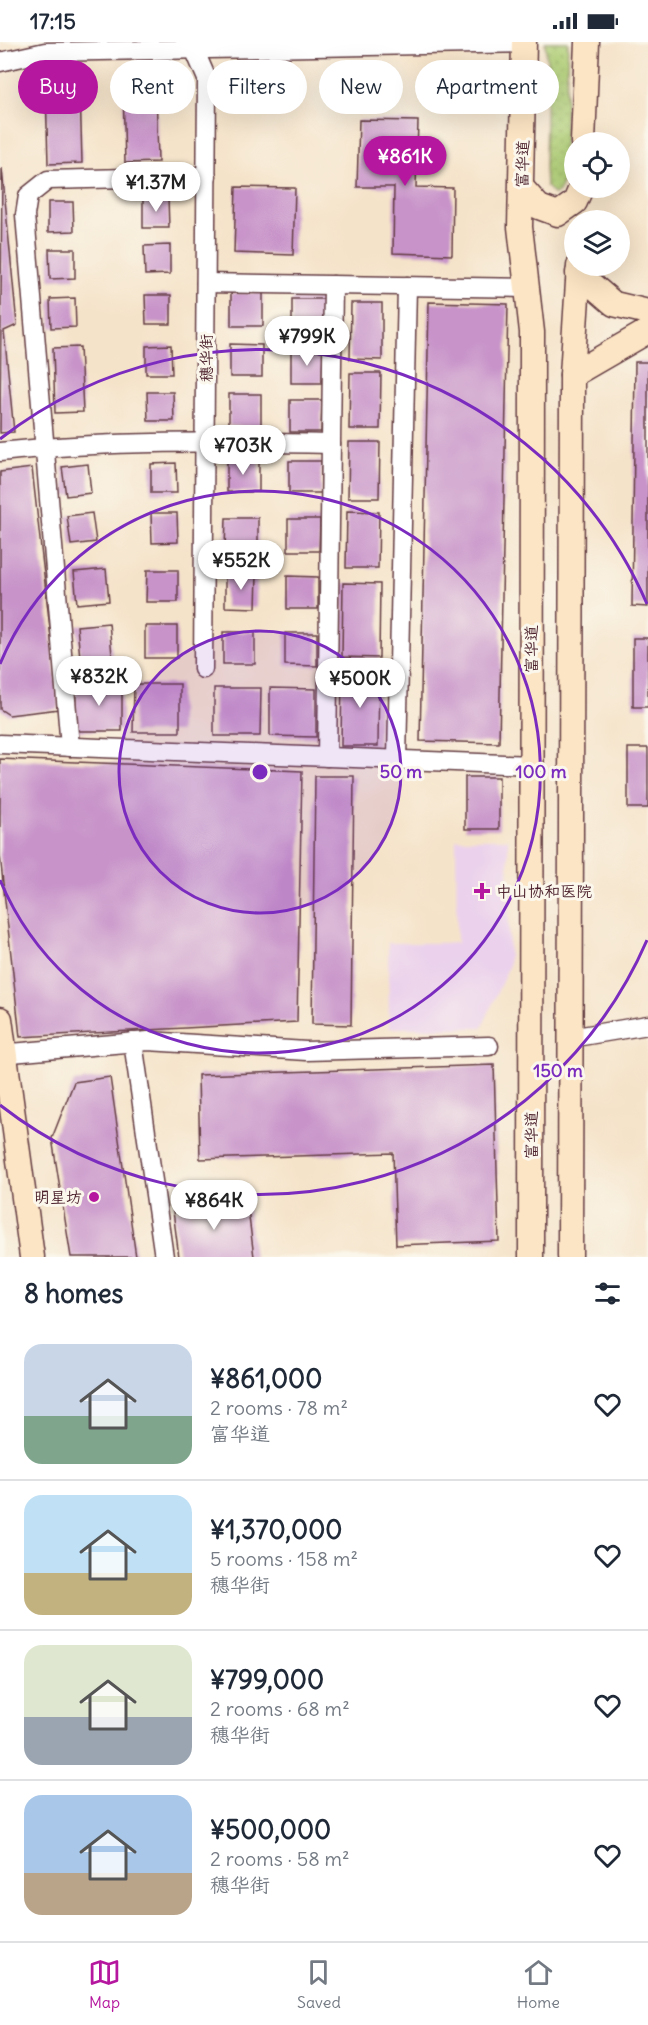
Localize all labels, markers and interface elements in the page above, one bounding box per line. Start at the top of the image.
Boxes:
text: 17:15 [30,7,76,35]
chip: Buy [18,60,98,114]
chip: Rent [110,60,195,114]
chip: Filters [207,60,307,114]
chip: New [319,60,403,114]
chip: Apartment [415,60,559,114]
map controls [564,132,630,276]
button: locate [564,132,630,198]
pin: ¥861K [363,136,447,187]
street label: 富华道 [512,140,532,188]
text: ¥861K [377,143,433,168]
pin: ¥1.37M [107,162,205,213]
text: ¥1.37M [125,169,187,194]
button: layers [564,210,630,276]
pin: ¥799K [265,316,349,367]
text: ¥799K [279,323,335,348]
street label: 穗华街 [196,334,216,382]
pin: ¥703K [201,425,285,476]
text: ¥703K [214,432,272,457]
pin: ¥552K [199,540,283,591]
text: ¥552K [212,547,270,572]
street label: 富华道 [521,625,541,673]
pin: ¥832K [57,656,141,707]
pin: ¥500K [318,658,402,709]
text: ¥832K [70,663,128,688]
text: ¥500K [329,665,391,690]
text: 50 m [380,760,422,783]
text: 100 m [516,760,567,783]
centre of rings [250,762,270,782]
place label: 中山协和医院 [496,881,592,901]
marker: 中山协和医院 [473,882,491,900]
text: 150 m [533,1059,583,1082]
street label: 富华道 [521,1111,541,1159]
pin: ¥864K [172,1180,256,1231]
place label: 明星坊 [34,1187,82,1207]
text: ¥864K [185,1187,243,1212]
marker: 明星坊 [87,1190,101,1204]
text: 8 homes [24,1277,123,1310]
icon: filters [591,1277,624,1310]
text: ¥861,000 [210,1362,322,1395]
icon: home [72,1368,144,1440]
icon: heart [591,1388,624,1421]
text: 2 rooms · 78 m² [210,1395,348,1420]
text: 富华道 [210,1421,270,1446]
text: ¥1,370,000 [210,1513,342,1546]
icon: home [72,1519,144,1591]
icon: heart [591,1539,624,1572]
text: 5 rooms · 158 m² [210,1546,358,1571]
text: 穗华街 [210,1572,270,1597]
text: ¥799,000 [210,1663,324,1696]
icon: home [72,1669,144,1741]
icon: heart [591,1689,624,1722]
text: 2 rooms · 68 m² [210,1696,350,1721]
text: 穗华街 [210,1722,270,1747]
text: ¥500,000 [210,1813,331,1846]
icon: home [72,1819,144,1891]
icon: heart [591,1839,624,1872]
text: 2 rooms · 58 m² [210,1846,350,1871]
text: 穗华街 [210,1872,270,1897]
tab: Map [88,1956,121,2012]
tab: Saved [297,1956,341,2012]
tab: Home [517,1956,560,2012]

